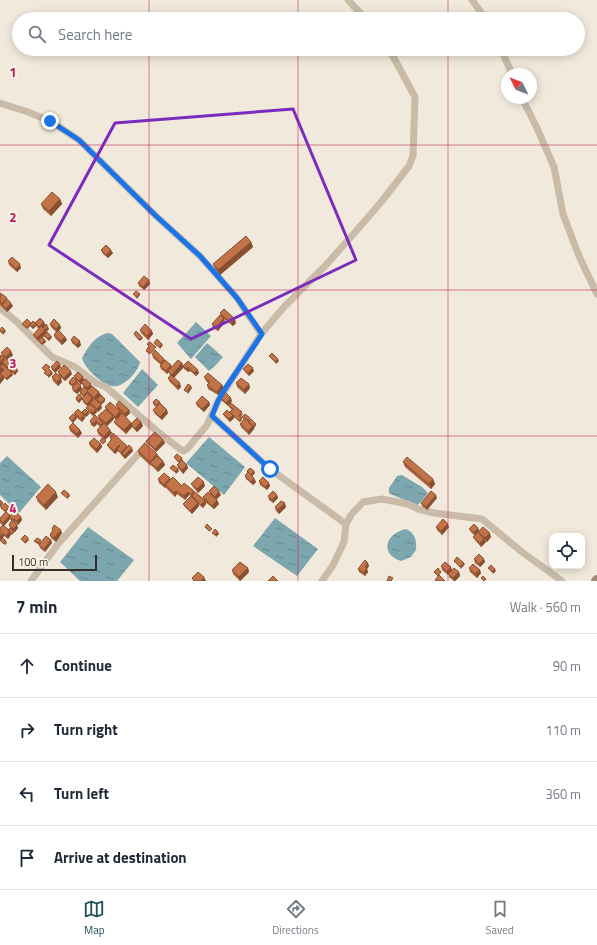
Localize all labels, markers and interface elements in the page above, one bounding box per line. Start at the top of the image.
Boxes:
search box [12,12,585,56]
icon: search [26,23,48,45]
text: Search here [58,23,132,46]
text: 1 [9,62,17,82]
north arrow [501,68,537,104]
route end [41,112,59,130]
text: 2 [9,207,17,227]
text: 3 [9,353,17,373]
route start [261,460,279,478]
text: 4 [9,498,17,518]
map controls [549,533,585,569]
button: locate [549,533,585,569]
scale bar [12,553,97,572]
text: 100 m [18,554,48,570]
text: 7 min [16,594,57,620]
text: Walk · 560 m [510,597,581,617]
text: Continue [54,654,112,677]
icon: ahead [16,655,38,677]
text: 90 m [553,656,581,676]
text: Turn right [54,718,118,741]
icon: right [16,719,38,741]
text: 110 m [545,720,581,740]
text: Turn left [54,782,109,805]
icon: left [16,783,38,805]
text: 360 m [545,784,581,804]
text: Arrive at destination [54,846,187,869]
icon: arrive [16,847,38,869]
tab: Map [83,898,105,938]
tab: Directions [272,898,319,938]
tab: Saved [486,898,514,938]

